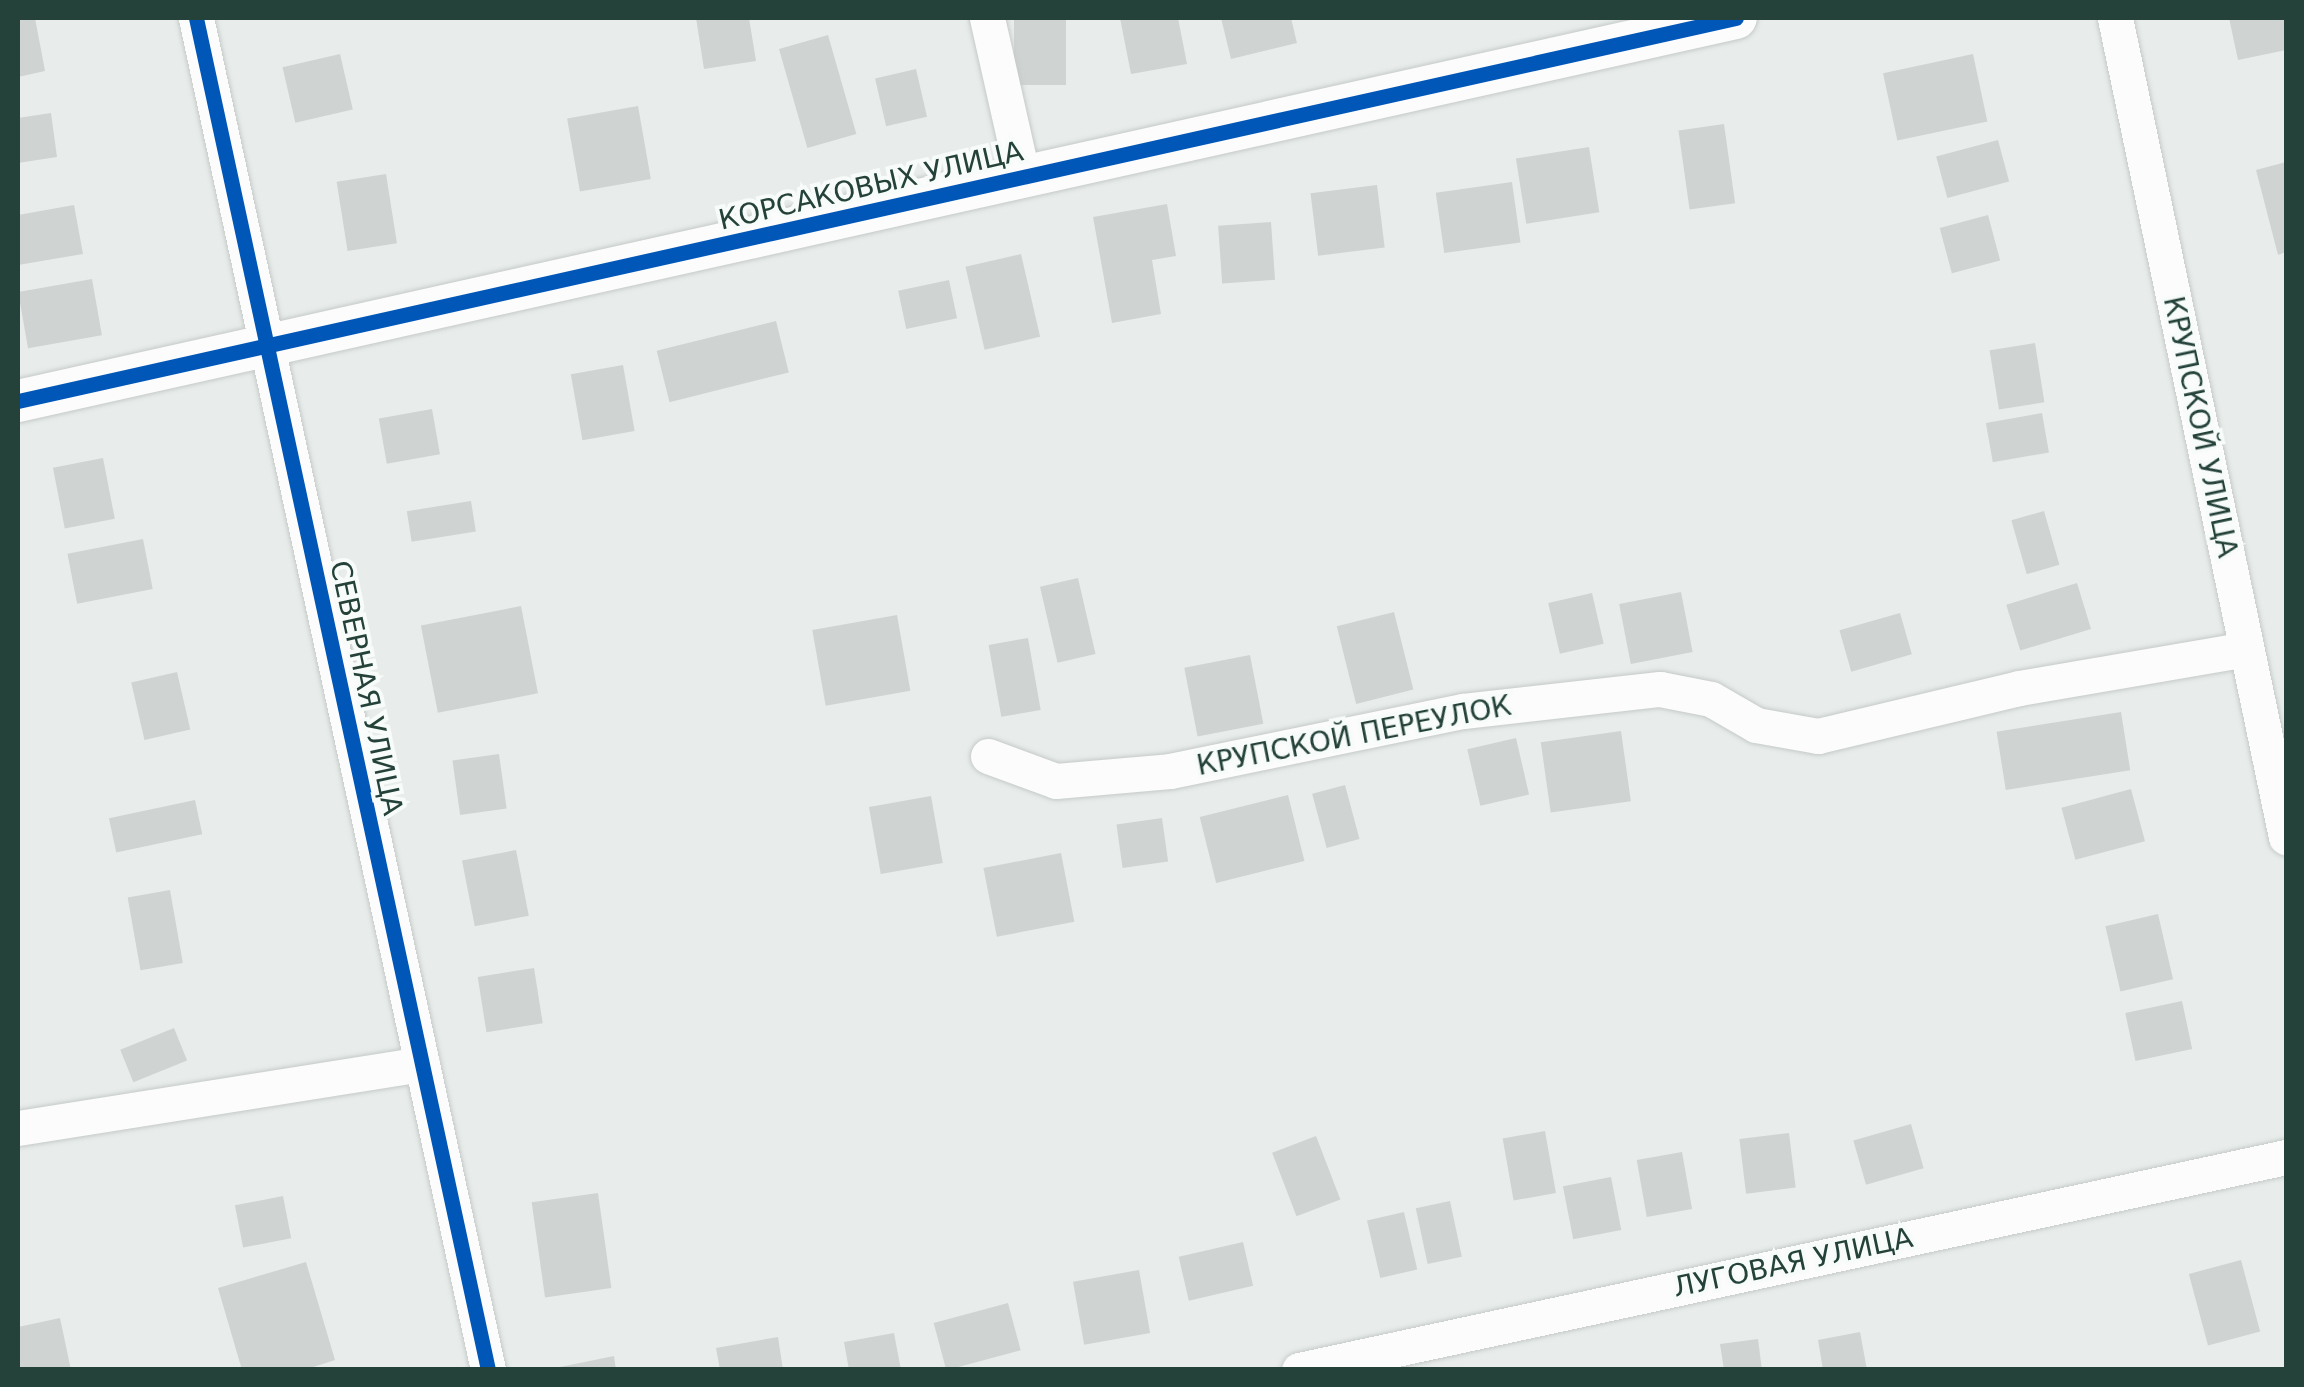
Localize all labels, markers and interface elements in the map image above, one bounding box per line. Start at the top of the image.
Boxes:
street label: КОРСАКОВЫХ УЛИЦА [716,135,1026,237]
street label: КРУПСКОЙ УЛИЦА [2156,293,2244,561]
street label: СЕВЕРНАЯ УЛИЦА [323,558,409,818]
street label: КРУПСКОЙ ПЕРЕУЛОК [1194,689,1514,783]
street label: ЛУГОВАЯ УЛИЦА [1670,1221,1916,1305]

